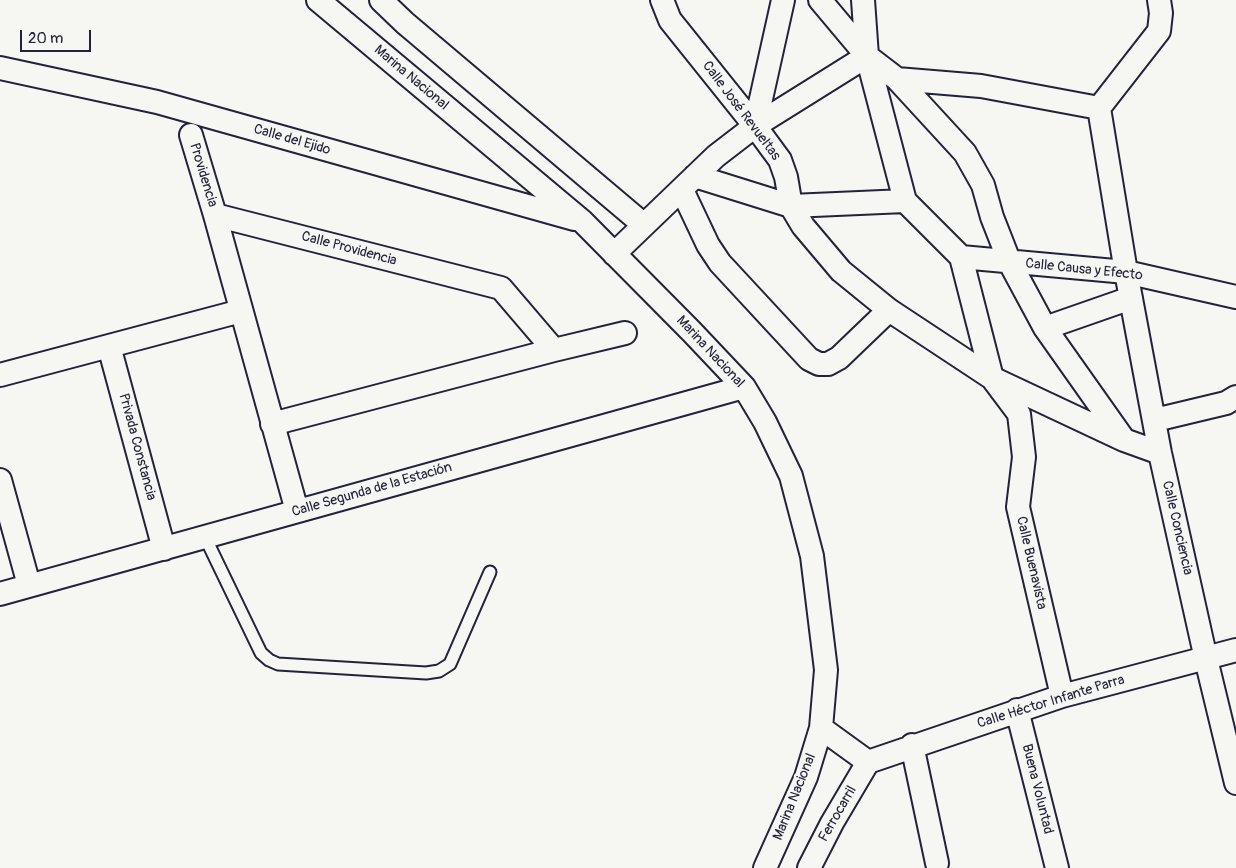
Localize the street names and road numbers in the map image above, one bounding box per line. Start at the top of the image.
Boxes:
street label: Marina Nacional [370,42,452,114]
street label: Calle José Revueltas [698,58,784,164]
street label: Calle del Ejido [252,121,332,159]
street label: Providencia [185,141,221,209]
street label: Calle Providencia [300,228,398,270]
street label: Calle Causa y Efecto [1025,255,1143,285]
street label: Marina Nacional [672,313,748,391]
street label: Privada Constancia [115,392,159,502]
street label: Calle Segunda de la Estación [290,459,454,521]
street label: Calle Conciencia [1158,479,1196,577]
street label: Calle Buenavista [1012,515,1050,611]
street label: Calle Héctor Infante Parra [975,672,1127,732]
street label: Buena Voluntad [1018,742,1056,836]
street label: Marina Nacional [770,751,820,843]
street label: Ferrocarril [815,783,861,845]

